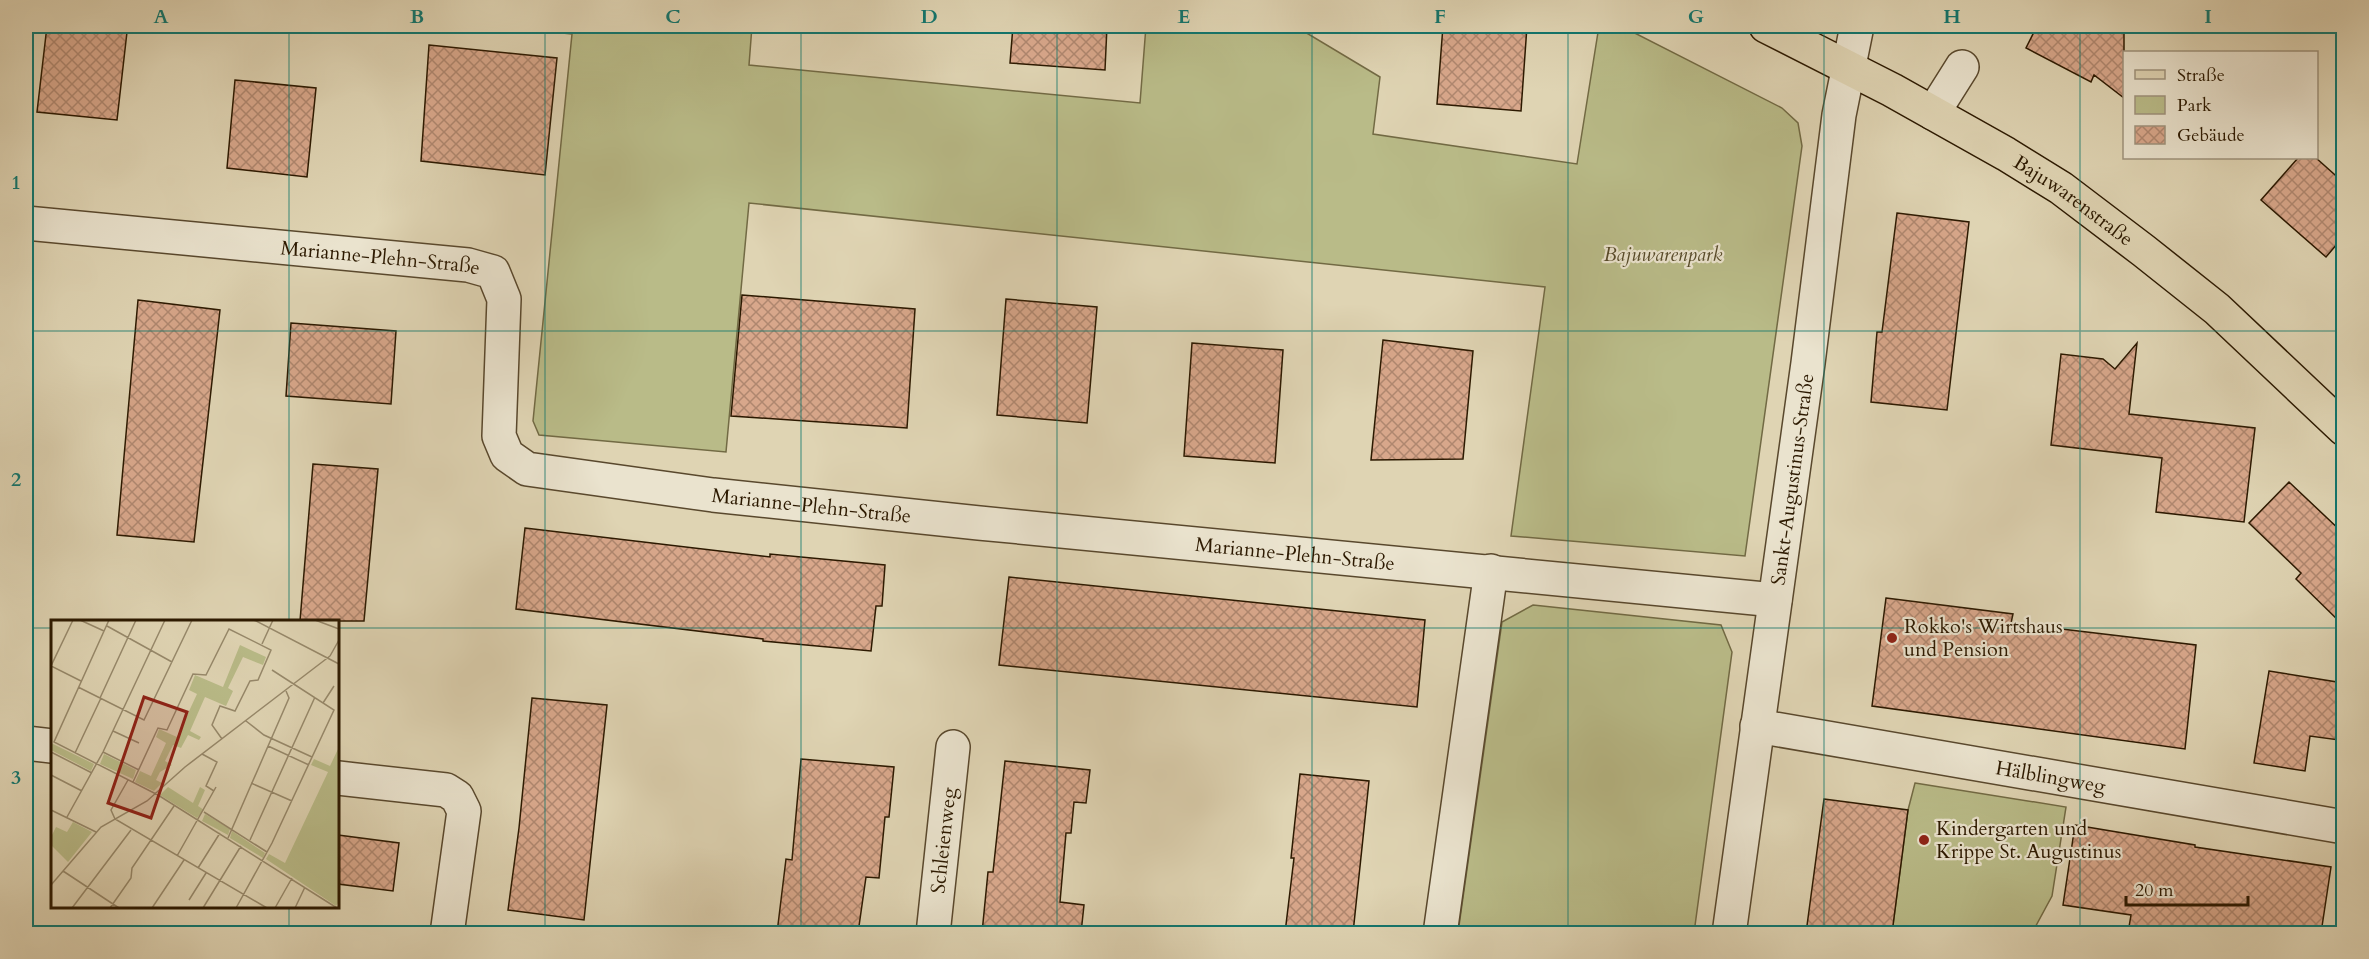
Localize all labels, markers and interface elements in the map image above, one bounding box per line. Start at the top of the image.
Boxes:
text: A [153,3,169,30]
text: B [410,3,424,30]
text: C [665,3,681,30]
text: D [920,3,938,30]
text: E [1178,3,1190,30]
text: F [1434,3,1446,30]
text: G [1688,3,1704,30]
text: H [1943,3,1961,30]
text: I [2204,3,2212,30]
legend [2123,51,2318,159]
text: Straße [2177,63,2225,88]
text: Park [2177,93,2212,118]
text: Gebäude [2177,123,2245,148]
street label: Bajuwarenstraße [2008,149,2139,252]
text: 1 [11,169,21,196]
street label: Marianne-Plehn-Straße [279,234,483,282]
park label: Bajuwarenpark [1604,241,1722,268]
street label: Sankt-Augustinus-Straße [1764,372,1820,587]
text: 2 [11,466,21,493]
street label: Marianne-Plehn-Straße [710,482,912,530]
street label: Marianne-Plehn-Straße [1194,531,1396,577]
place label: Rokko's Wirtshaus und Pension [1904,613,2063,663]
inset map [51,620,339,908]
marker: Rokko's Wirtshaus und Pension [1885,631,1899,645]
street label: Hälblingweg [1994,754,2108,800]
text: 3 [11,764,21,791]
street label: Schleienweg [924,785,963,895]
place label: Kindergarten und Krippe St. Augustinus [1936,815,2121,865]
marker: Kindergarten und Krippe St. Augustinus [1917,833,1931,847]
scale bar [2126,869,2248,907]
text: 20 m [2135,878,2174,903]

